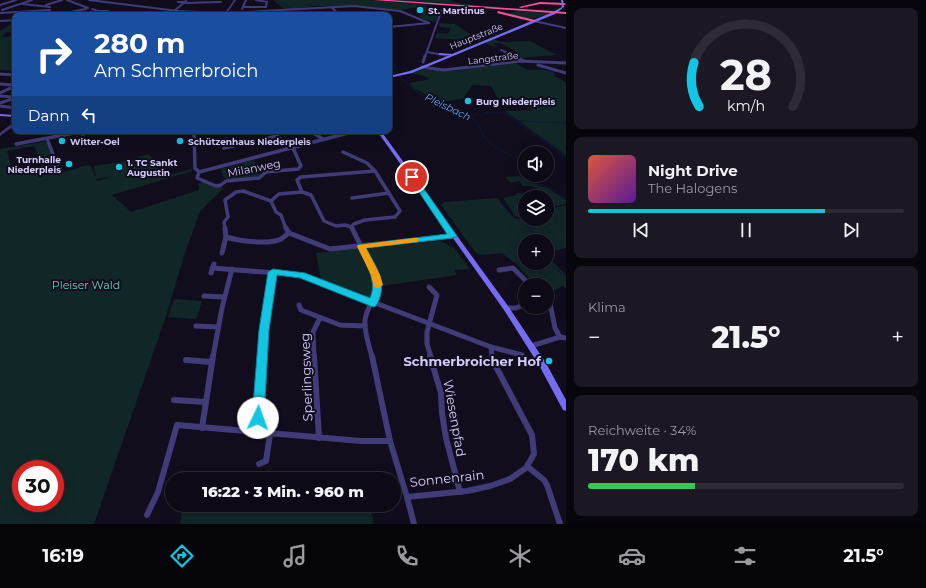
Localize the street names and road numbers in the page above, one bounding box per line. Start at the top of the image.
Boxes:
street label: Hauptstraße [448,20,505,52]
street label: Langstraße [467,49,519,67]
street label: Milanweg [226,156,282,180]
street label: Sperlingsweg [296,332,316,422]
street label: Wiesenpfad [440,378,470,458]
street label: Sonnenrain [409,466,485,490]

